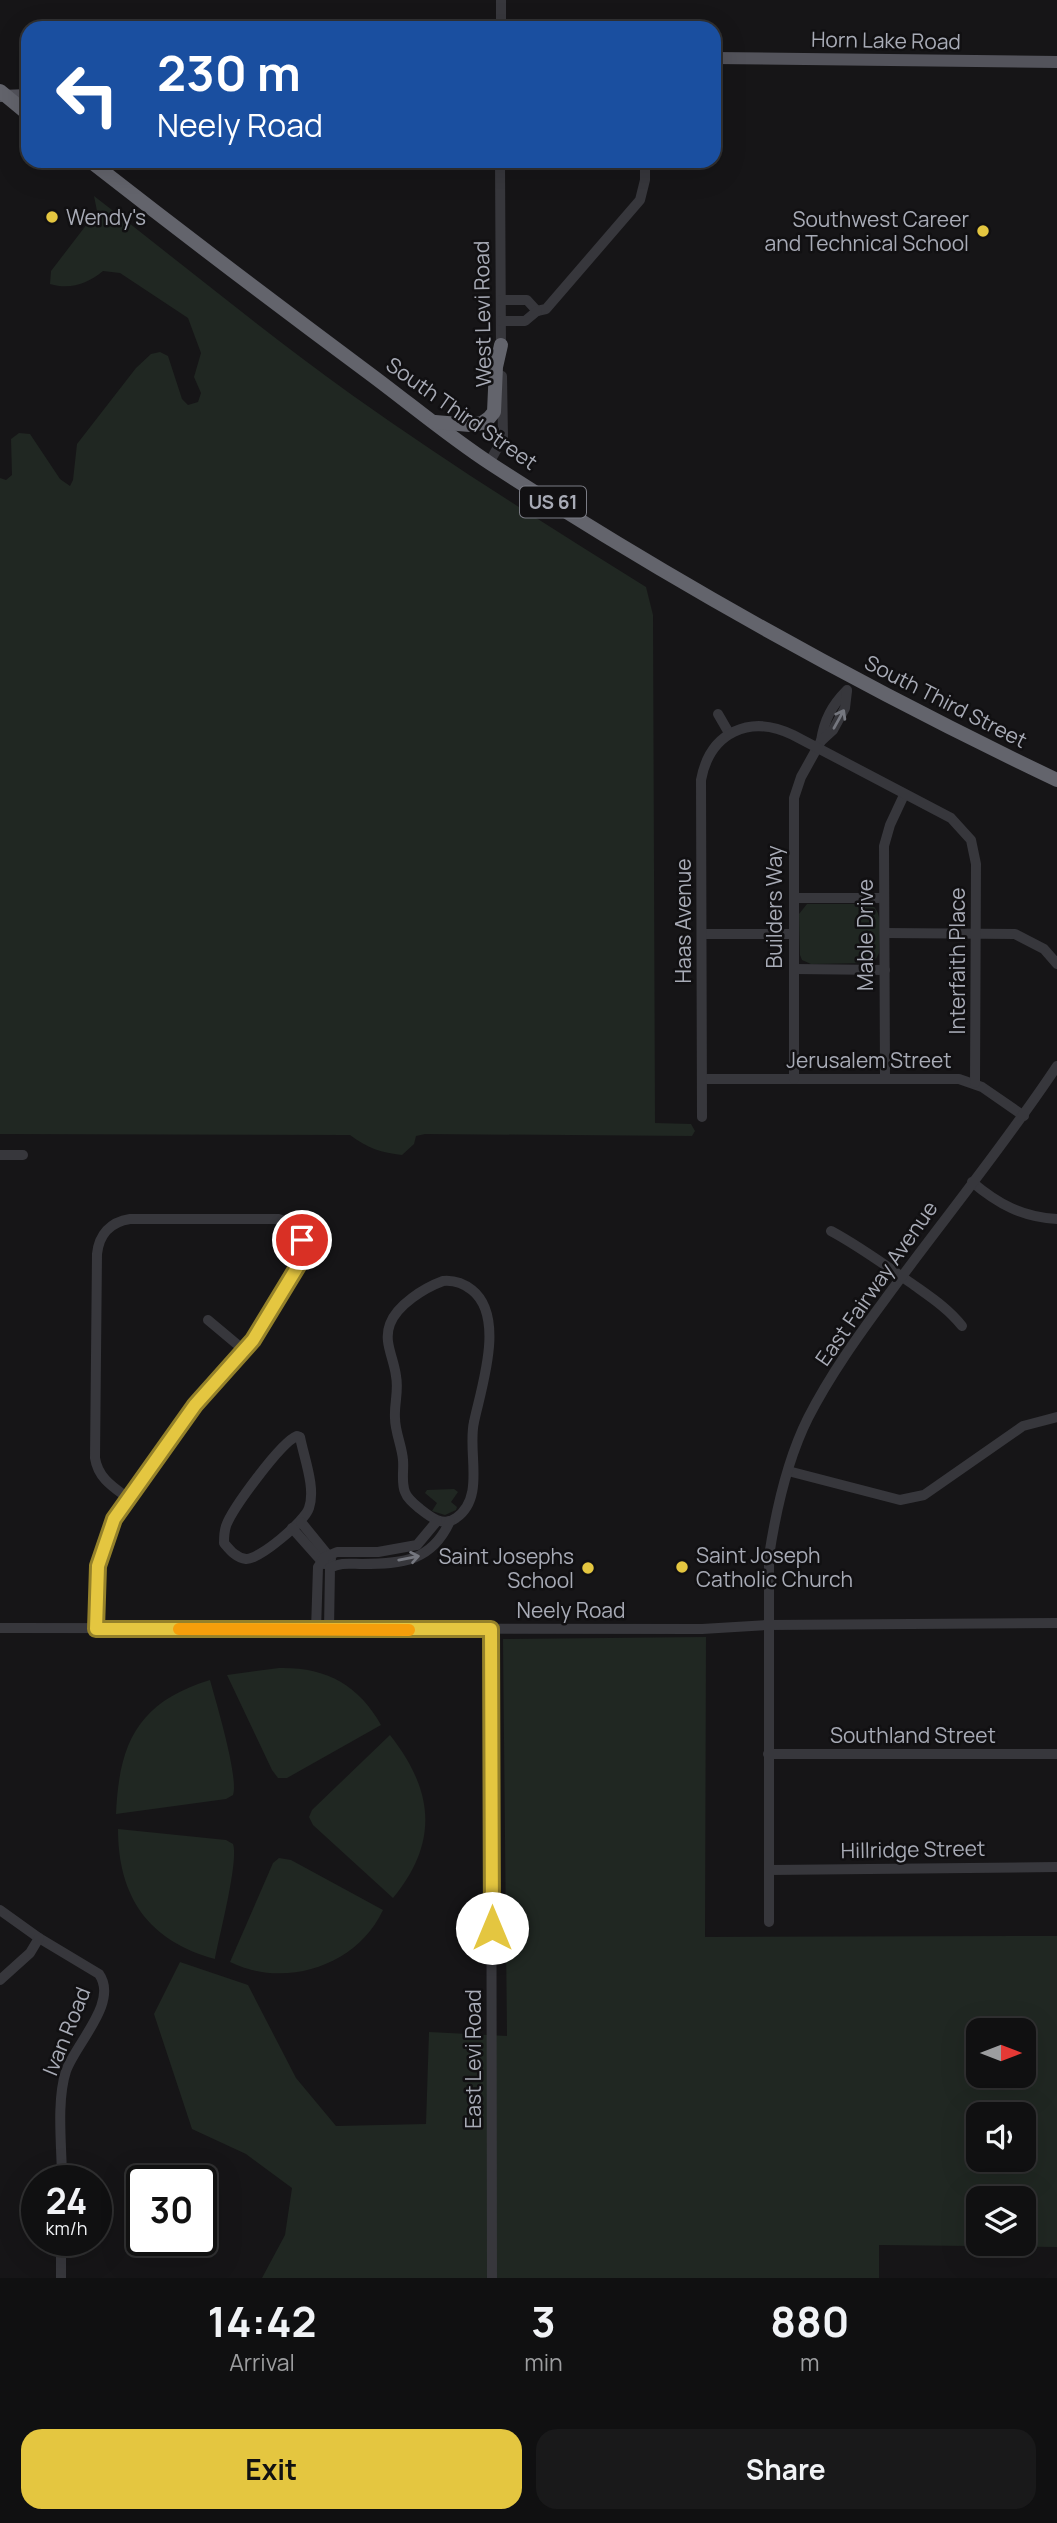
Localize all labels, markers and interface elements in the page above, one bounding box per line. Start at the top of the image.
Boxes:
street label: Horn Lake Road [811,25,961,55]
text: 230 m [157,39,301,106]
icon: left [42,49,133,140]
text: Neely Road [157,103,323,147]
place label: Wendy's [66,203,146,231]
place label: Southwest Career and Technical School [765,205,969,257]
marker: Wendy's [44,209,60,225]
marker: Southwest Career and Technical School [975,223,991,239]
street label: West Levi Road [467,241,497,387]
street label: South Third Street [381,350,543,476]
road number: US 61 [520,486,586,517]
street label: South Third Street [860,648,1032,754]
one-way arrow [832,709,846,729]
street label: Builders Way [760,845,788,969]
street label: Haas Avenue [669,859,697,983]
street label: Mable Drive [851,879,879,991]
street label: Interfaith Place [943,888,971,1034]
street label: Jerusalem Street [786,1046,952,1074]
street label: East Fairway Avenue [809,1195,943,1371]
pin [272,1210,332,1270]
icon: arrive [283,1221,321,1259]
place label: Saint Joseph Catholic Church [696,1541,853,1593]
place label: Saint Josephs School [438,1542,574,1594]
one-way arrow [397,1551,420,1565]
marker: Saint Joseph Catholic Church [674,1559,690,1575]
marker: Saint Josephs School [580,1560,596,1576]
street label: Neely Road [517,1596,625,1624]
street label: Southland Street [830,1721,996,1749]
street label: Hillridge Street [840,1834,986,1864]
position arrow [455,1891,529,1965]
street label: Ivan Road [36,1983,96,2079]
street label: East Levi Road [459,1989,487,2129]
north arrow [966,2018,1036,2088]
map controls [966,2018,1036,2256]
button: sound [966,2102,1036,2172]
speed limit sign: 30 [126,2165,217,2256]
text: 24 [46,2177,87,2225]
button: layers [966,2186,1036,2256]
text: km/h [46,2216,87,2240]
text: 14:42 [208,2292,317,2350]
text: 3 [531,2292,556,2350]
text: 880 [770,2292,849,2350]
text: Arrival [229,2346,295,2378]
text: min [524,2346,563,2378]
text: m [800,2346,820,2378]
button: Exit [21,2429,522,2509]
button: Share [536,2429,1036,2509]

